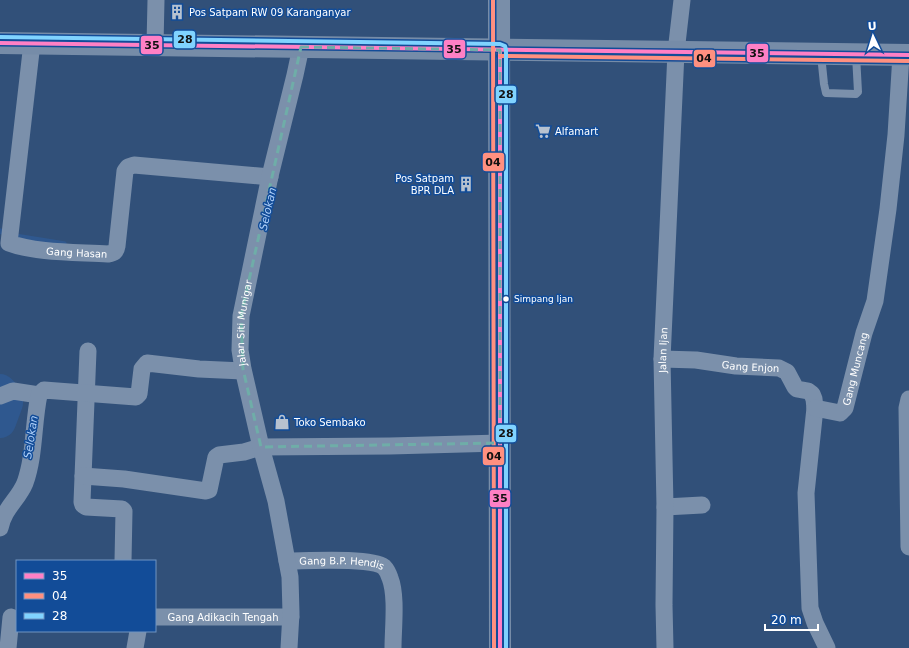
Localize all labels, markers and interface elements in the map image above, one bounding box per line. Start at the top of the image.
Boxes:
building icon: Pos Satpam RW 09 Karanganyar [168,3,186,21]
place label: Pos Satpam RW 09 Karanganyar [189,7,351,18]
north arrow [853,16,893,56]
text: U [867,20,877,33]
line badge: 28 [173,30,196,49]
text: 28 [177,33,193,46]
line badge: 35 [140,35,163,55]
text: 35 [144,39,160,52]
line badge: 35 [443,39,466,59]
text: 35 [446,43,462,56]
line badge: 35 [746,43,769,63]
text: 35 [749,47,765,60]
line badge: 04 [693,49,716,68]
text: 04 [696,52,712,65]
line badge: 28 [495,85,517,104]
text: 28 [498,88,514,101]
supermarket icon: Alfamart [534,122,552,140]
place label: Alfamart [555,126,598,137]
line badge: 04 [482,152,505,172]
text: 04 [485,156,501,169]
place label: Pos Satpam BPR DLA [395,173,454,196]
building icon: Pos Satpam BPR DLA [457,175,475,193]
water label: Selokan [257,186,279,232]
street label: Gang Hasan [46,245,108,259]
street label: Jalan Siti Munigar [234,278,254,368]
marker: Simpang Ijan [501,294,511,304]
place label: Simpang Ijan [514,294,573,304]
street label: Jalan Ijan [656,327,669,374]
street label: Gang Muncang [840,331,870,407]
street label: Gang Enjon [721,358,780,374]
shop icon: Toko Sembako [273,413,291,431]
water label: Selokan [21,414,41,460]
place label: Toko Sembako [293,417,366,428]
line badge: 28 [495,424,517,443]
text: 28 [498,427,514,440]
line badge: 04 [482,446,505,466]
text: 04 [486,450,502,463]
line badge: 35 [489,489,511,508]
text: 35 [492,492,508,505]
street label: Gang B.P. Hendis [299,555,386,572]
legend [16,560,156,632]
text: 35 [52,569,67,583]
text: 04 [52,589,67,603]
scale bar [765,606,818,632]
text: 28 [52,609,67,623]
street label: Gang Adikacih Tengah [168,612,278,623]
text: 20 m [771,613,802,627]

